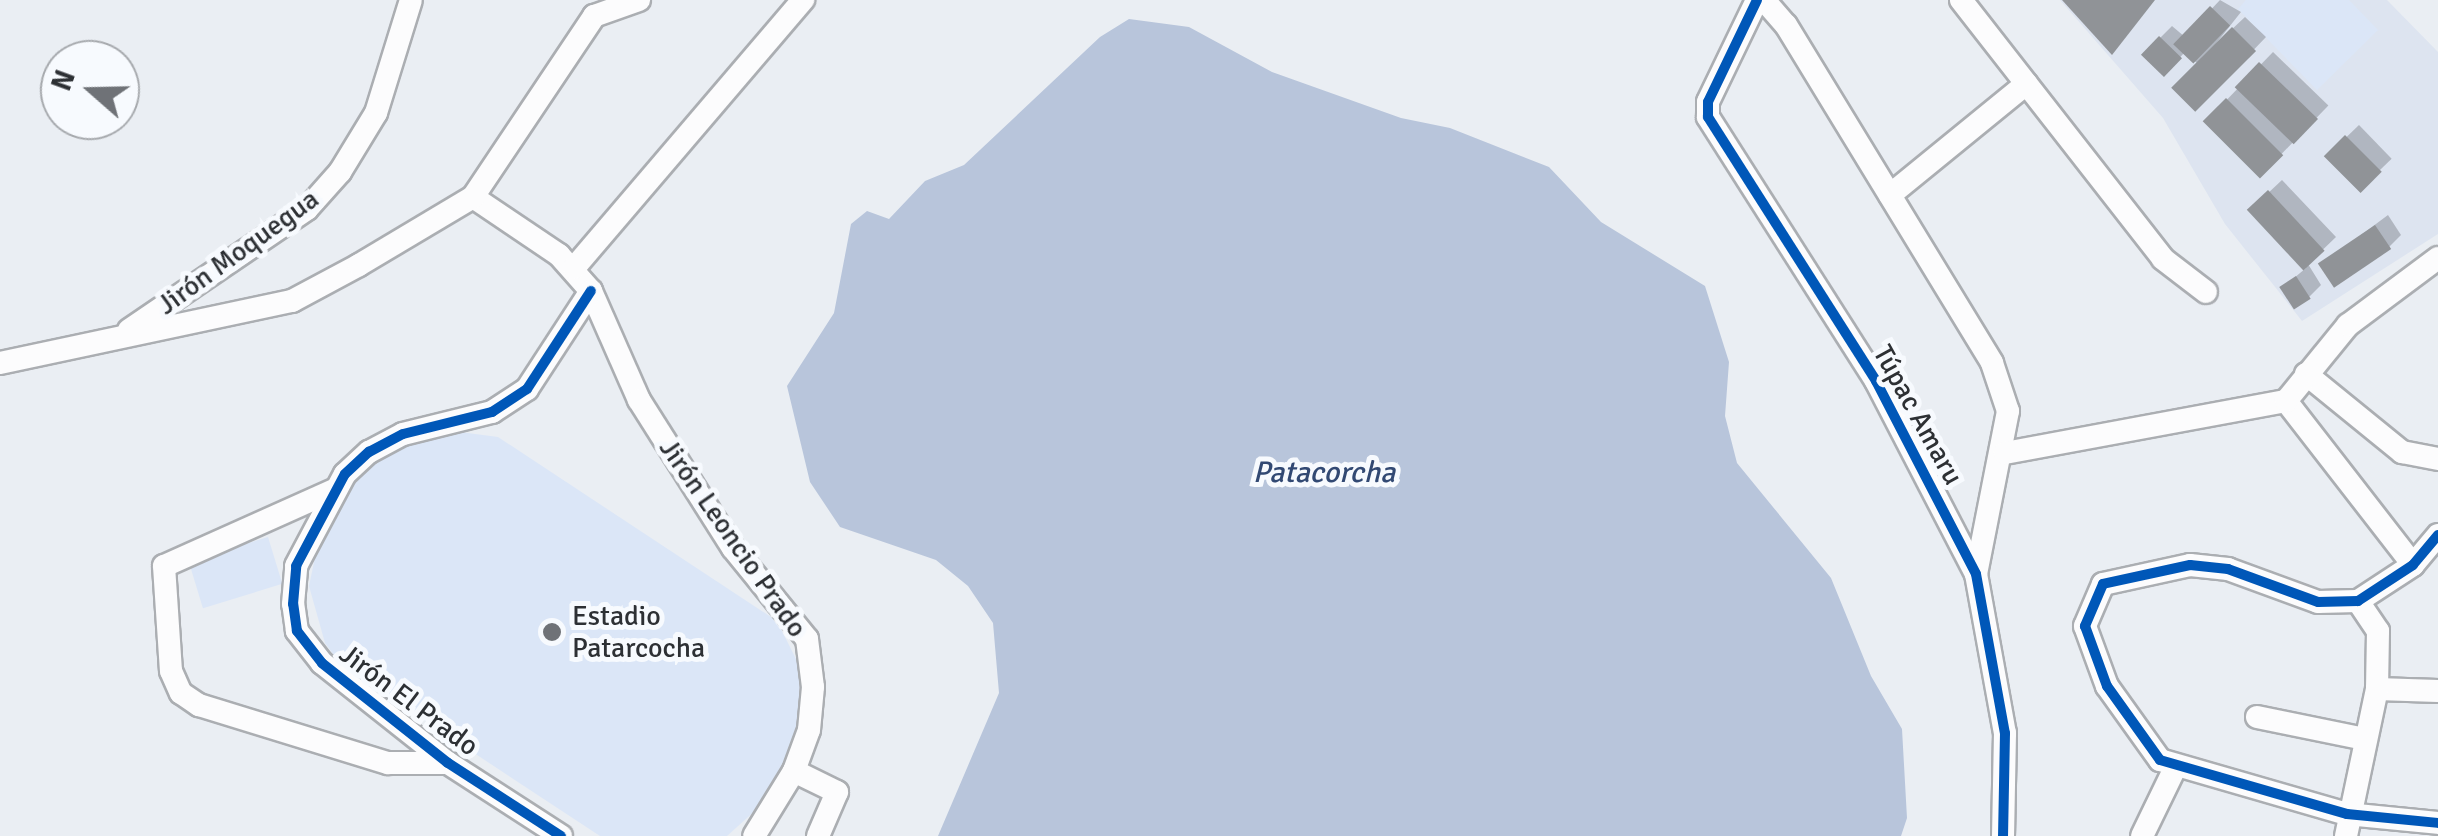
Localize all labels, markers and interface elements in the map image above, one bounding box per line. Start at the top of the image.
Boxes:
north arrow [40,40,140,140]
text: N [44,65,83,95]
street label: Jirón Moquegua [151,182,325,322]
street label: Túpac Amaru [1866,339,1970,491]
street label: Jirón Leoncio Prado [652,432,814,644]
water label: Patacorcha [1253,455,1395,491]
place label: Estadio Patarcocha [572,599,705,665]
marker: Estadio Patarcocha [541,621,563,643]
street label: Jirón El Prado [333,637,485,763]

